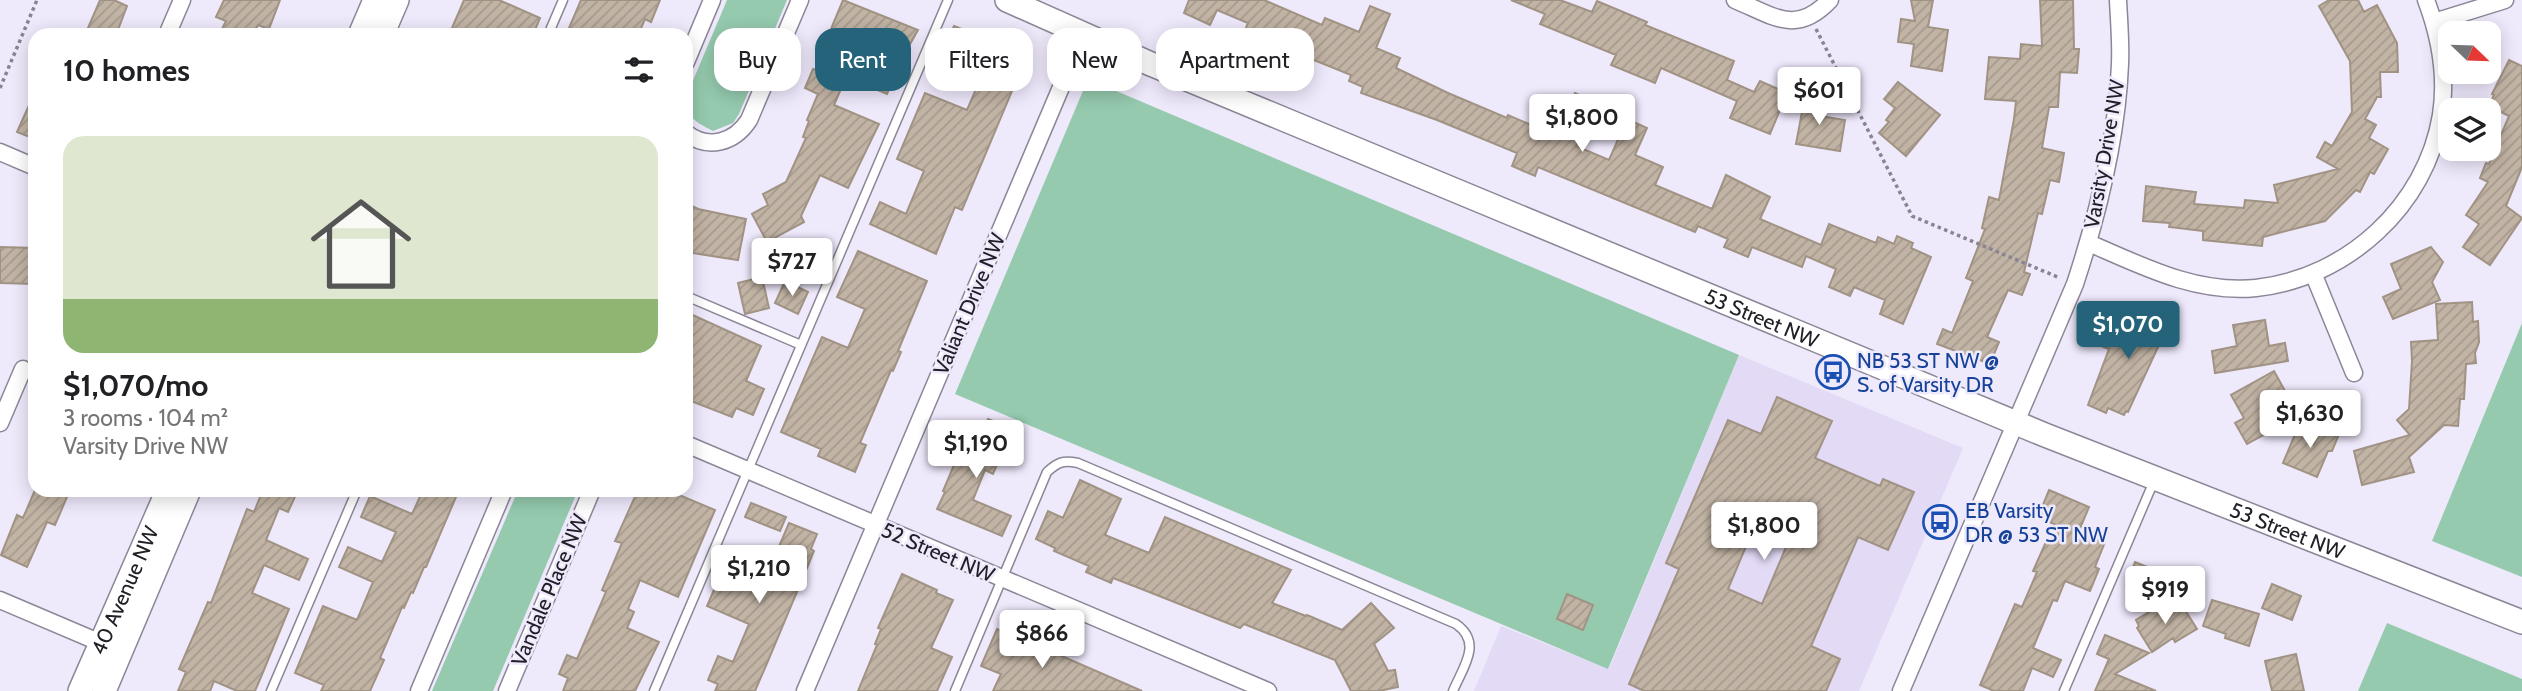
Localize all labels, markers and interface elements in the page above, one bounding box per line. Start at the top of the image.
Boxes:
north arrow [2438,21,2501,84]
map controls [2438,21,2501,161]
chip: Buy [714,28,801,91]
chip: Rent [815,28,911,91]
chip: Filters [925,28,1033,91]
chip: New [1047,28,1142,91]
chip: Apartment [1156,28,1314,91]
icon: filters [620,51,658,89]
text: 10 homes [63,52,190,89]
pin: $601 [1778,68,1860,127]
text: $601 [1794,76,1845,104]
street label: Varsity Drive NW [2079,77,2129,230]
pin: $1,800 [1525,94,1639,154]
button: layers [2438,98,2501,161]
text: $1,800 [1545,103,1619,131]
icon: home [298,181,424,307]
street label: Valiant Drive NW [928,229,1010,379]
pin: $727 [751,238,833,298]
text: $727 [768,247,816,275]
street label: 53 Street NW [1701,283,1823,352]
pin: $1,070 [2071,302,2185,361]
text: $1,070 [2093,310,2163,338]
place label: NB 53 ST NW @ S. of Varsity DR [1857,348,1999,397]
bus stop icon: NB 53 ST NW @ S. of Varsity DR [1814,353,1852,391]
text: $1,070/mo [63,367,208,404]
pin: $1,630 [2253,391,2367,450]
text: $1,630 [2276,399,2344,427]
text: 3 rooms · 104 m² [63,404,228,432]
pin: $1,190 [919,420,1033,480]
text: $1,190 [944,429,1008,457]
text: Varsity Drive NW [63,432,228,460]
street label: 53 Street NW [2227,496,2348,564]
place label: EB Varsity DR @ 53 ST NW [1965,498,2108,547]
pin: $1,800 [1707,503,1821,562]
bus stop icon: EB Varsity DR @ 53 ST NW [1921,503,1959,541]
street label: Vandale Place NW [506,510,592,670]
text: $1,800 [1727,511,1801,539]
street label: 52 Street NW [878,517,998,587]
street label: 40 Avenue NW [85,522,163,658]
pin: $1,210 [702,546,816,605]
text: $1,210 [727,554,791,582]
pin: $919 [2124,566,2206,626]
text: $919 [2141,575,2189,603]
pin: $866 [1001,610,1083,670]
text: $866 [1015,619,1069,647]

